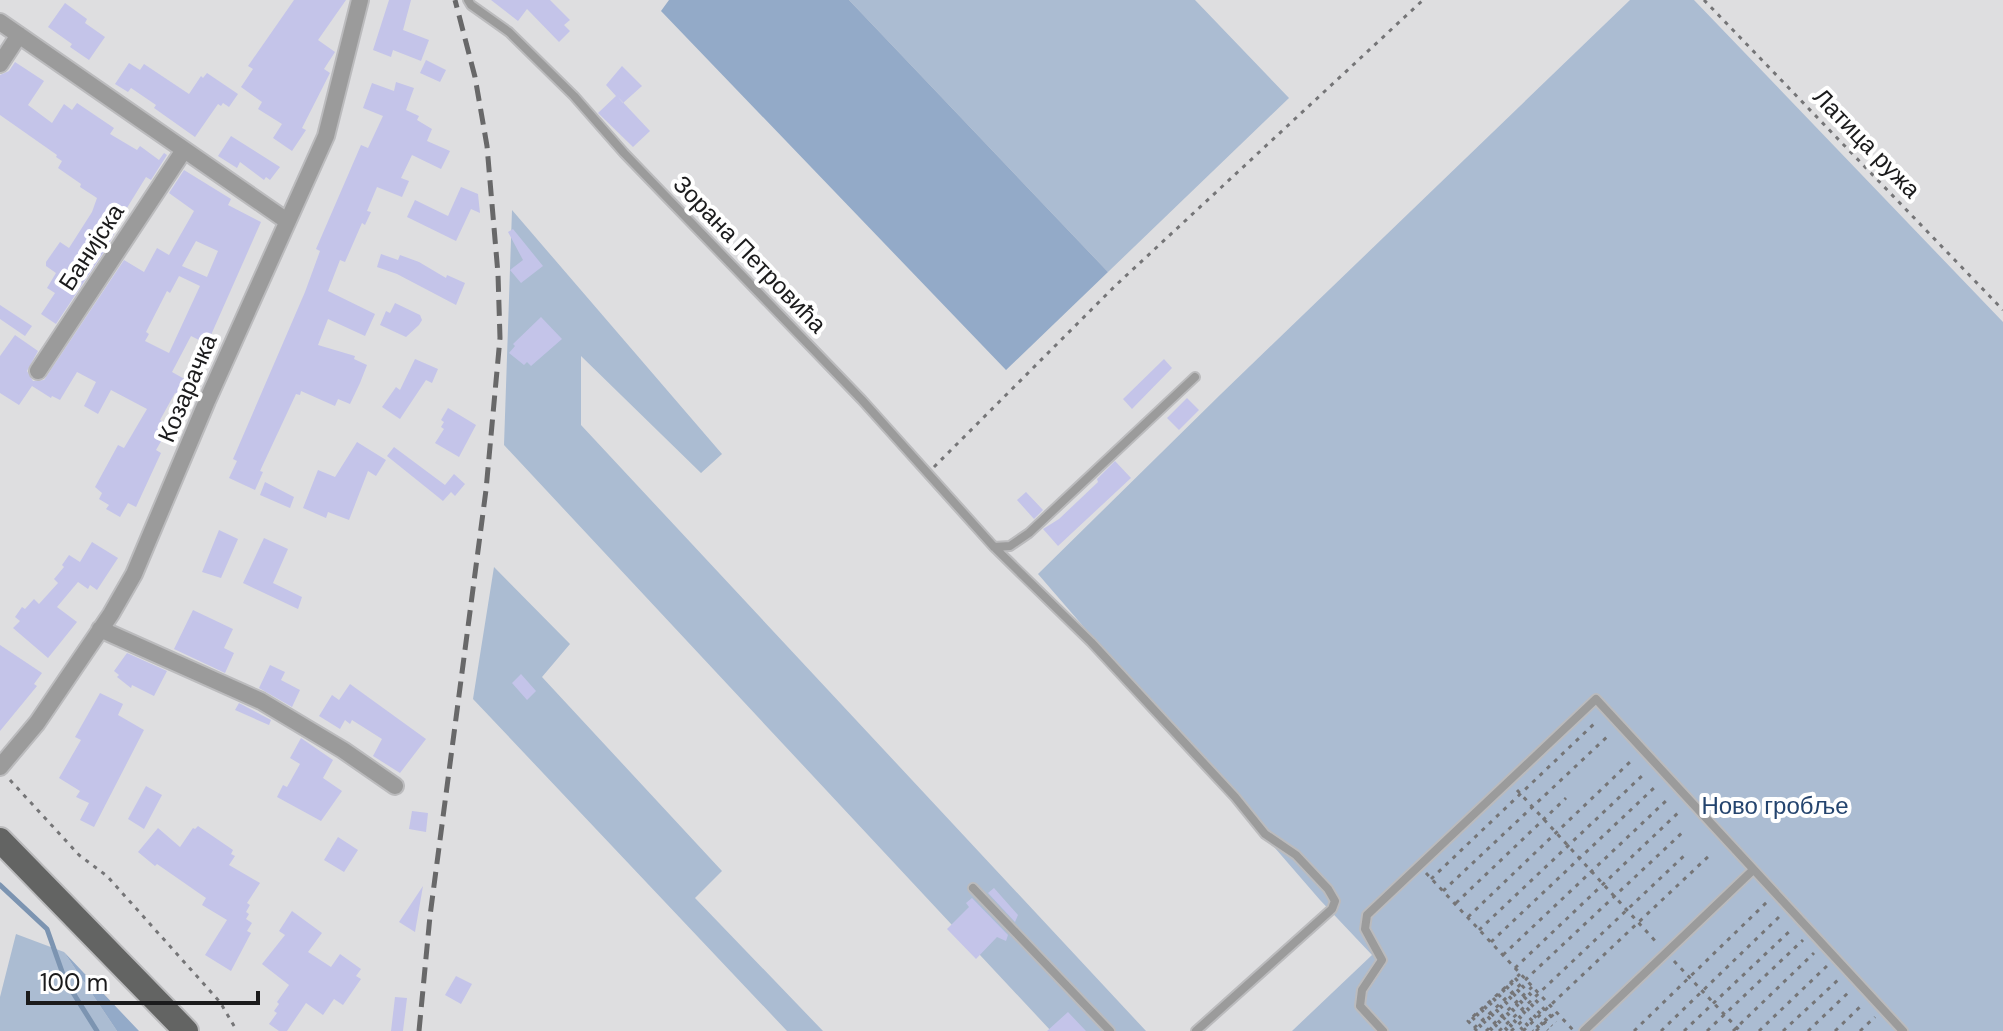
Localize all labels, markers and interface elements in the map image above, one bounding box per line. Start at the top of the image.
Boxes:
street label: Латица ружа [1807,81,1928,205]
street label: Зорана Петровића [667,168,834,340]
street label: Банијска [51,197,131,296]
street label: Козарачка [150,329,224,447]
park label: Ново гробље [1701,790,1849,821]
scale bar [28,955,258,1005]
text: 100 m [40,967,108,998]

